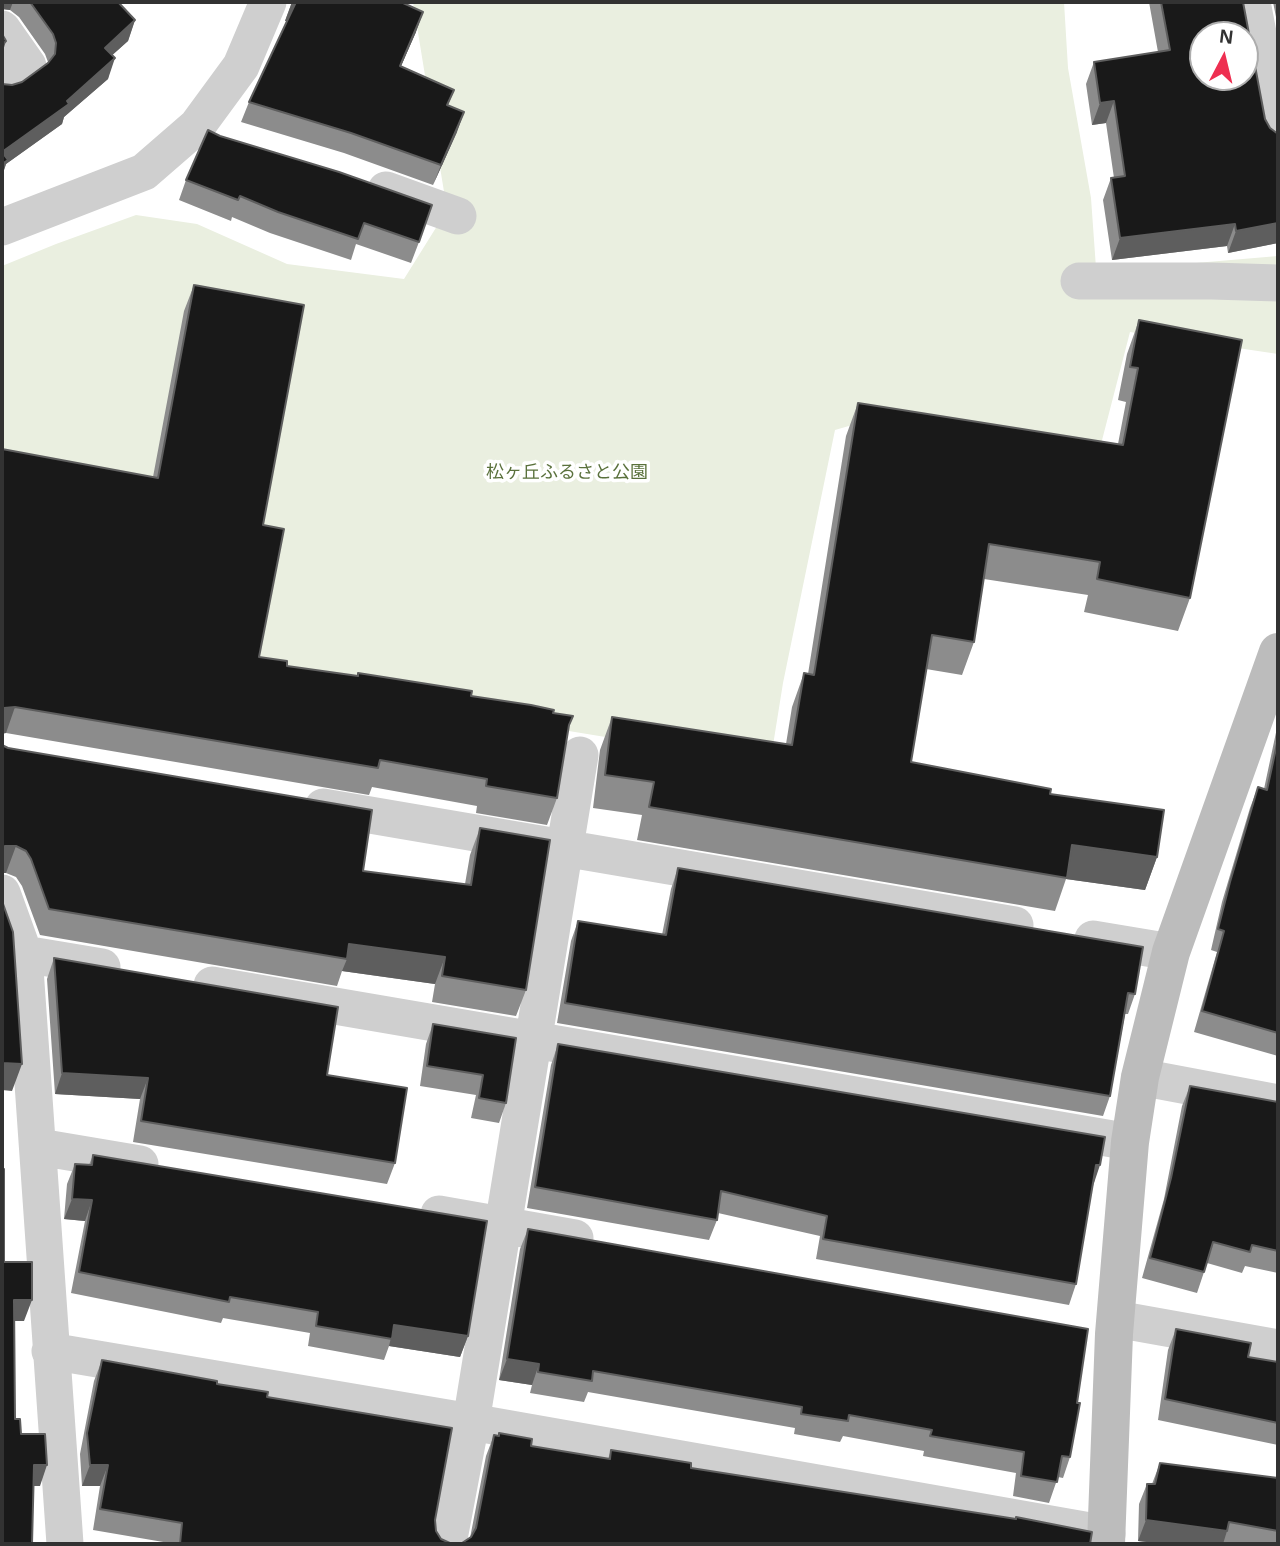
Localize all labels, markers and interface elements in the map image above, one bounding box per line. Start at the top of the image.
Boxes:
north arrow [1189,21,1259,91]
text: N [1218,25,1234,48]
park label: 松ヶ丘ふるさと公園 [486,462,648,484]

